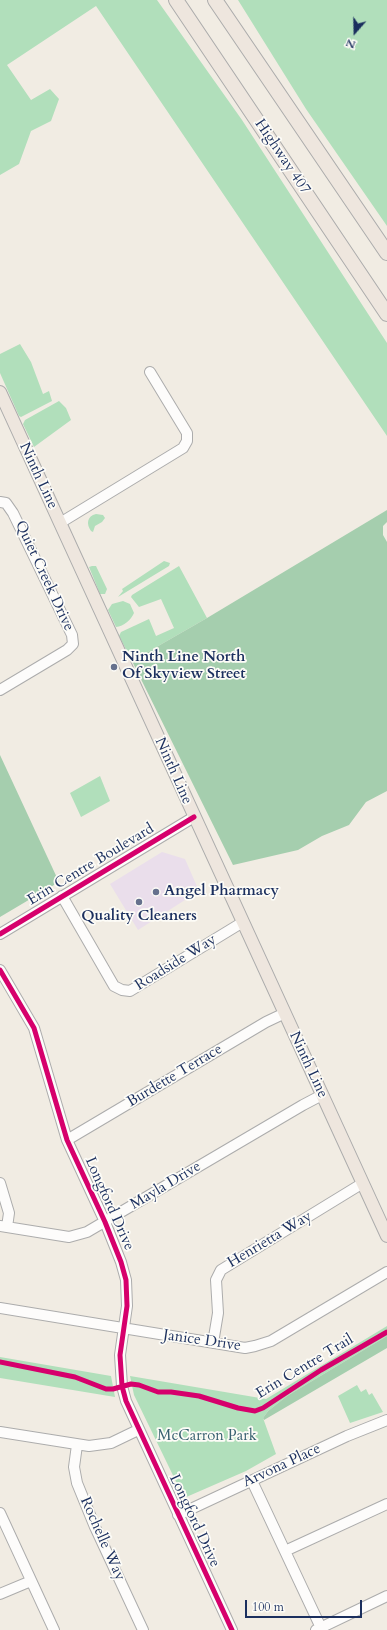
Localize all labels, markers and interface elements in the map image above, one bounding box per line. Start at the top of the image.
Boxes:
north arrow [335,12,375,52]
text: N [344,35,358,52]
street label: Highway 407 [250,116,314,198]
street label: Ninth Line [15,440,61,512]
street label: Quiet Creek Drive [11,518,77,634]
place label: Ninth Line North Of Skyview Street [122,649,246,684]
marker: Ninth Line North Of Skyview Street [109,662,119,672]
street label: Ninth Line [150,735,196,807]
street label: Erin Centre Boulevard [25,820,157,910]
place label: Angel Pharmacy [164,883,279,901]
marker: Angel Pharmacy [151,887,161,897]
marker: Quality Cleaners [134,897,144,907]
place label: Quality Cleaners [81,908,197,926]
street label: Roadside Way [132,931,220,995]
street label: Ninth Line [285,1029,331,1101]
street label: Burdette Terrace [124,1040,226,1112]
street label: Longford Drive [80,1154,138,1254]
street label: Mayla Drive [127,1158,205,1214]
street label: Henrietta Way [225,1208,315,1272]
street label: Janice Drive [162,1327,242,1355]
street label: Erin Centre Trail [253,1331,357,1403]
park label: McCarron Park [157,1428,257,1446]
street label: Arvona Place [240,1440,324,1492]
street label: Longford Drive [165,1472,223,1570]
street label: Rochelle Way [76,1494,128,1584]
scale bar [247,1592,364,1618]
text: 100 m [252,1599,284,1615]

